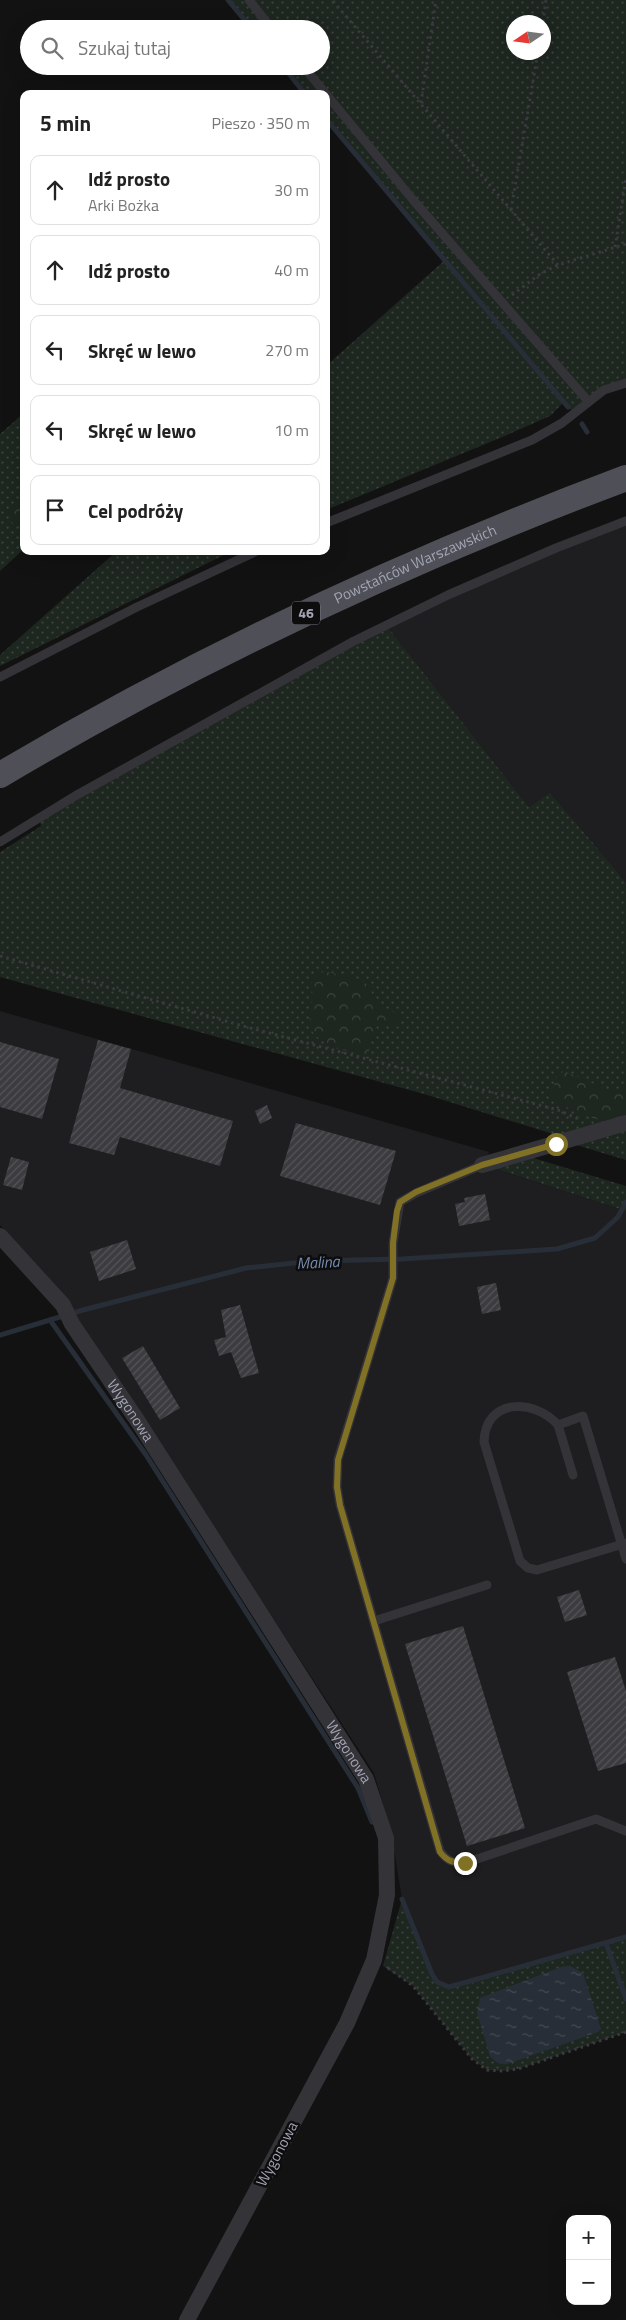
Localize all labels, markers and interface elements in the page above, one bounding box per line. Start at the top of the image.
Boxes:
north arrow [506,15,551,60]
search box [20,20,330,75]
text: Szukaj tutaj [78,33,171,62]
icon: search [38,34,66,62]
text: 5 min [40,107,91,139]
text: Pieszo · 350 m [212,111,310,135]
text: Idź prosto [88,164,170,193]
icon: ahead [41,176,69,204]
text: 30 m [274,178,309,202]
text: Arki Bożka [88,193,159,217]
icon: ahead [41,256,69,284]
text: Idź prosto [88,256,170,285]
text: 40 m [274,258,309,282]
icon: left [41,336,69,364]
text: Skręć w lewo [88,336,196,365]
text: 270 m [265,338,309,362]
icon: left [41,416,69,444]
text: Skręć w lewo [88,416,196,445]
text: 10 m [274,418,309,442]
icon: arrive [41,496,69,524]
text: Cel podróży [88,496,183,525]
street label: Powstańców Warszawskich [330,518,500,609]
road number: 46 [292,602,320,624]
route start [545,1133,568,1156]
water label: Malina [296,1249,341,1275]
street label: Wygonowa [102,1375,160,1447]
street label: Wygonowa [320,1716,378,1788]
route end [454,1852,477,1875]
street label: Wygonowa [250,2117,304,2190]
map controls [566,2215,611,2305]
button: + [566,2215,611,2260]
button: − [566,2260,611,2305]

